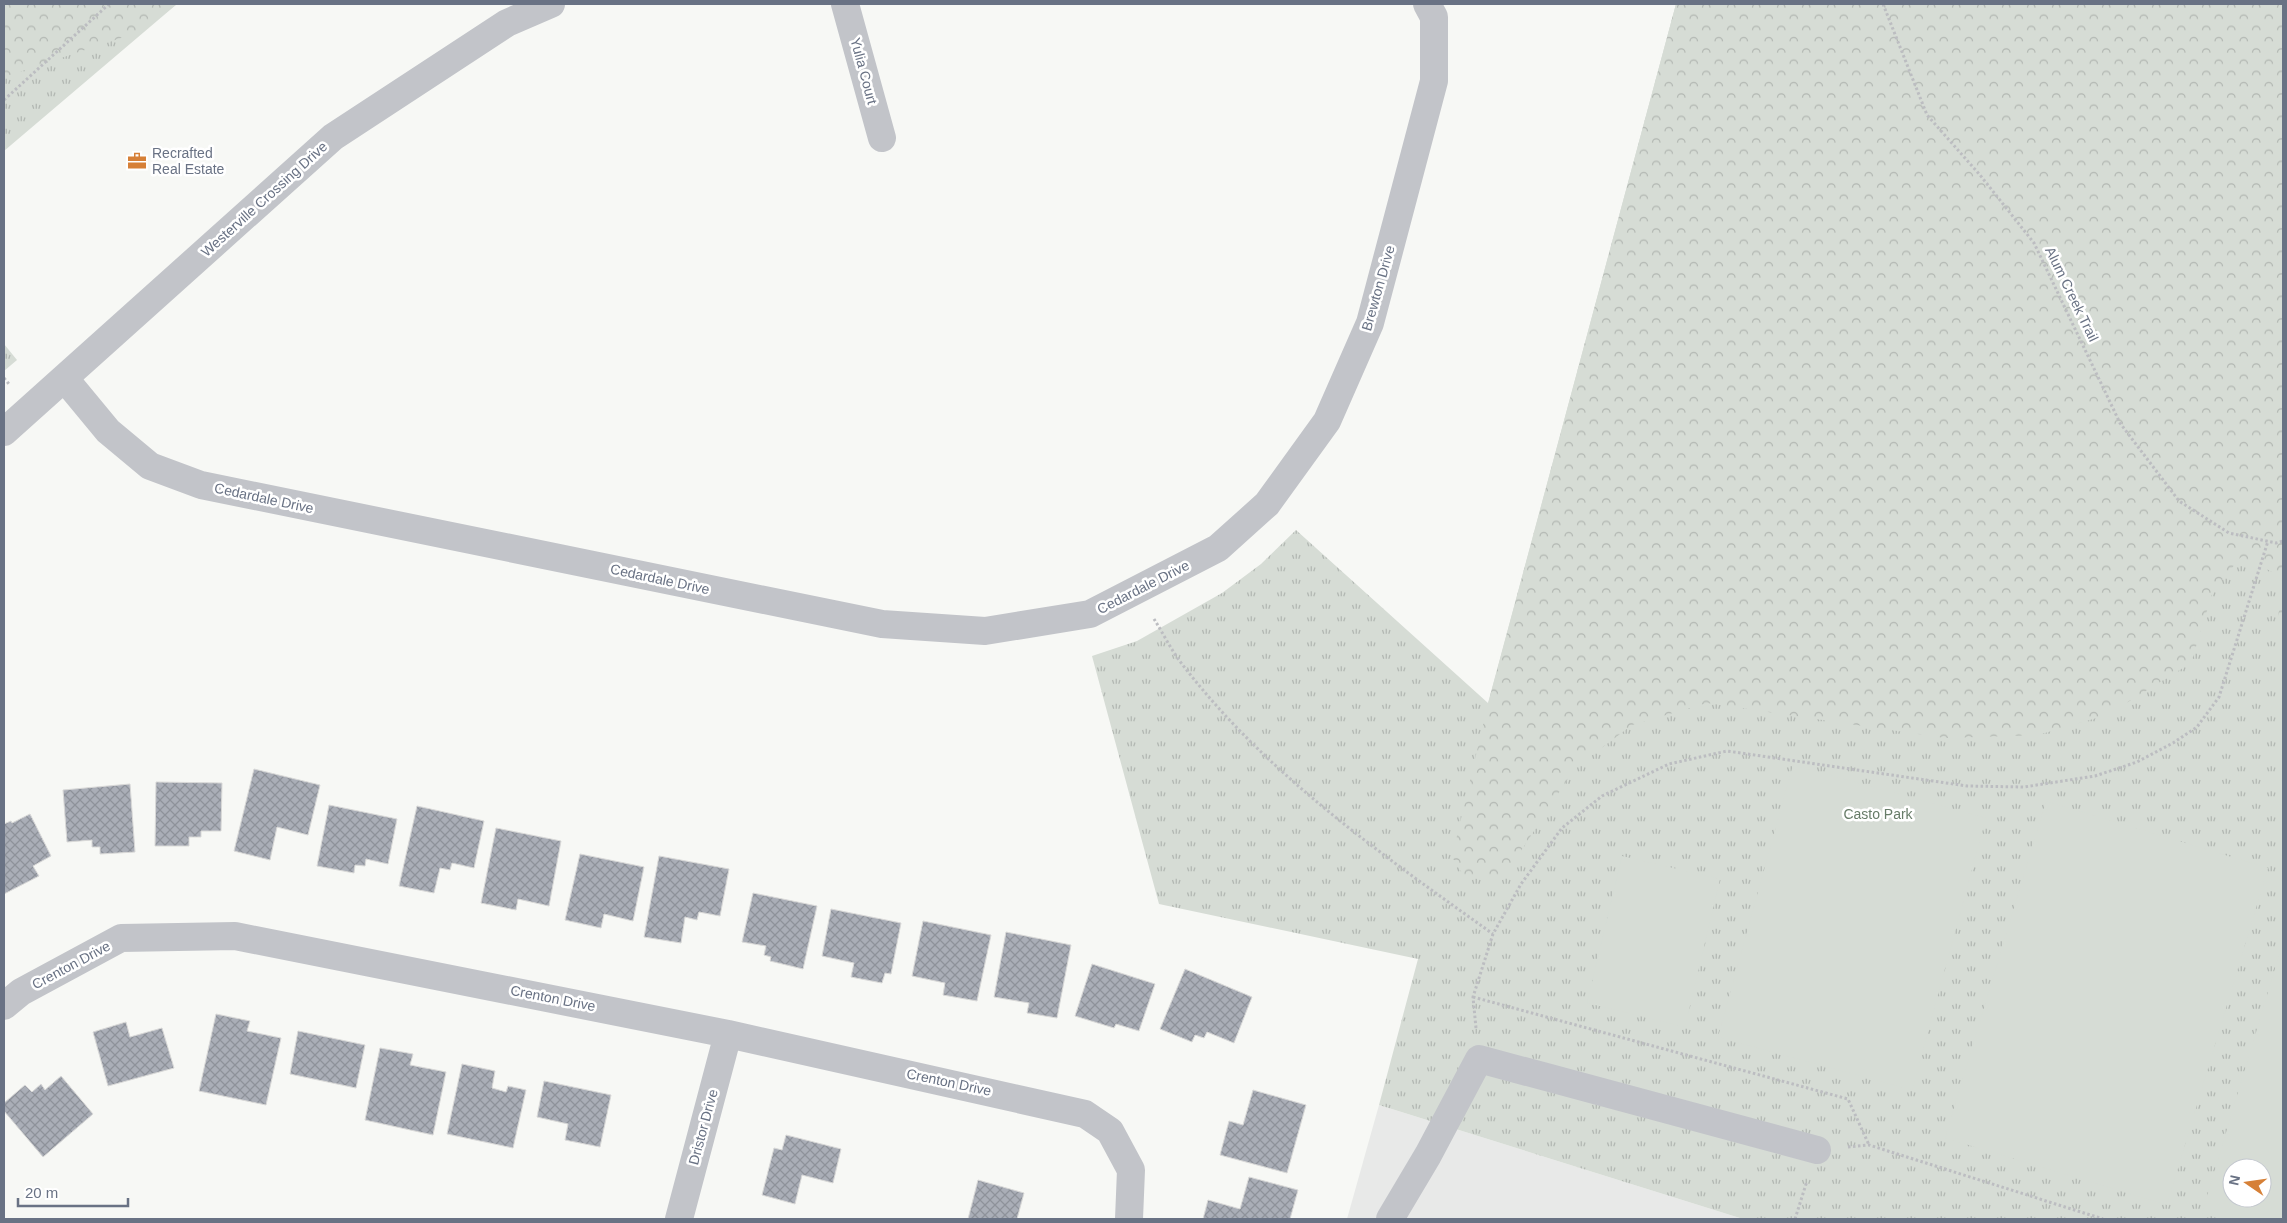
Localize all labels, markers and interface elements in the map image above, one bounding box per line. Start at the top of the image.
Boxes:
street label: Yulia Court [847,36,881,106]
street label: Westerville Crossing Drive [198,138,330,260]
place label: Recrafted Real Estate [152,145,225,177]
office icon: Recrafted Real Estate [126,150,148,172]
street label: Brewton Drive [1358,243,1398,332]
street label: Alum Creek Trail [2042,244,2102,344]
street label: Cedardale Drive [213,480,315,516]
street label: Cedardale Drive [1094,557,1192,617]
street label: Cedardale Drive [609,561,711,597]
park label: Casto Park [1843,806,1914,822]
street label: Crenton Drive [29,938,113,992]
street label: Crenton Drive [509,982,597,1014]
street label: Crenton Drive [905,1065,993,1099]
street label: Dristor Drive [685,1087,721,1167]
north arrow [2222,1158,2272,1208]
text: N [2225,1173,2243,1187]
scale bar [18,1176,128,1208]
text: 20 m [25,1184,58,1201]

